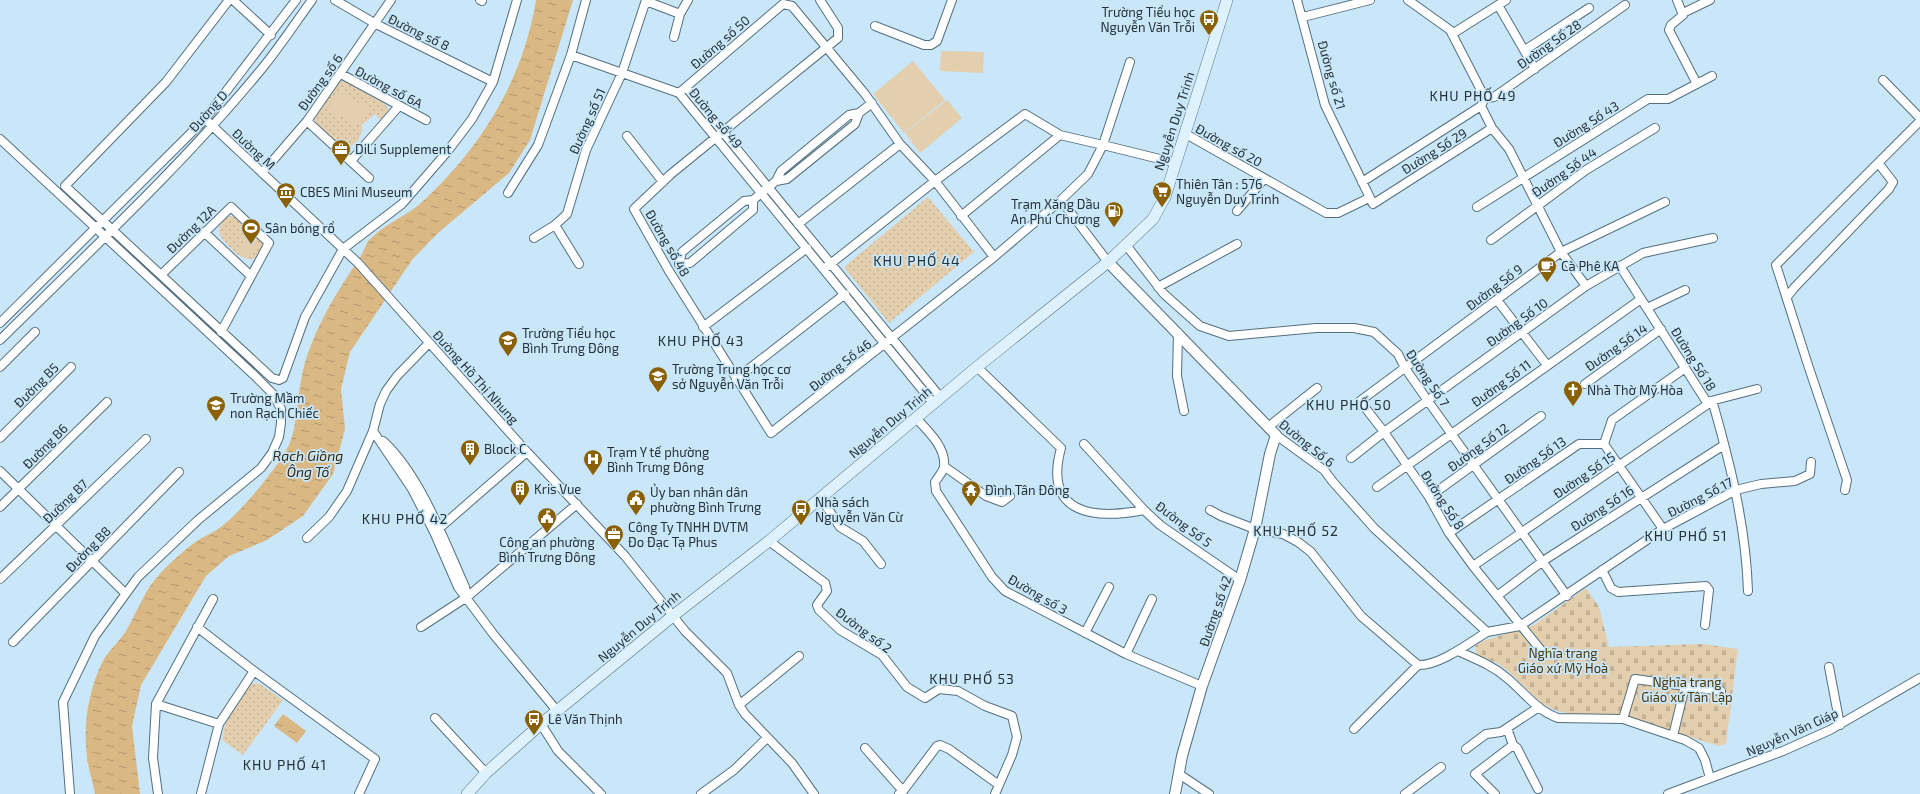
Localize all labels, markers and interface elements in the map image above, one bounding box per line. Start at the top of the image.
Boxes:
place label: Trường Tiểu học Nguyễn Văn Trỗi [1100,4,1195,35]
bus stop icon: Trường Tiểu học Nguyễn Văn Trỗi [1198,8,1220,36]
street label: Đường số 8 [386,10,452,54]
street label: Đường số 50 [687,12,753,72]
street label: Đường Số 28 [1514,16,1584,72]
street label: Đường số 21 [1315,39,1349,111]
street label: Đường số 6 [294,51,346,113]
street label: Đường số 6A [353,63,425,111]
street label: Nguyễn Duy Trinh [1150,69,1198,173]
street label: Đường số 51 [565,85,609,157]
street label: Đường số 49 [686,85,746,151]
street label: Đường D [185,87,231,135]
district label: KHU PHỐ 49 [1430,87,1516,104]
street label: Đường Số 43 [1550,97,1622,151]
street label: Đường số 20 [1193,120,1265,170]
street label: Đường M [229,125,279,173]
street label: Đường Số 29 [1398,125,1470,177]
office icon: DiLi Supplement [330,138,352,166]
place label: DiLi Supplement [355,141,451,157]
street label: Đường Số 44 [1529,144,1599,200]
place label: Thiên Tân : 576 Nguyễn Duy Trinh [1176,176,1279,207]
supermarket icon: Thiên Tân : 576 Nguyễn Duy Trinh [1151,180,1173,208]
museum icon: CBES Mini Museum [275,181,297,209]
place label: CBES Mini Museum [300,184,412,200]
place label: Trạm Xăng Dầu An Phú Chương [1011,196,1100,227]
fuel station icon: Trạm Xăng Dầu An Phú Chương [1103,200,1125,228]
street label: Đường 12A [163,202,219,256]
street label: Đường số 48 [642,207,694,279]
sports icon: Sân bóng rổ [240,217,262,245]
place label: Sân bóng rổ [265,220,335,236]
district label: KHU PHỐ 44 [873,252,961,269]
cafe icon: Cà Phê KA [1536,255,1558,283]
place label: Cà Phê KA [1561,258,1619,274]
street label: Đường Số 9 [1463,261,1525,313]
street label: Đường Số 10 [1483,294,1551,350]
street label: Đường Số 14 [1582,320,1650,374]
street label: Đường Số 18 [1668,324,1720,394]
place label: Trường Tiểu học Bình Trưng Đông [522,325,619,356]
street label: Đường Hồ Thị Nhung [430,327,522,427]
school or university icon: Trường Tiểu học Bình Trưng Đông [497,329,519,357]
district label: KHU PHỐ 43 [658,332,744,349]
street label: Đường Số 46 [806,336,874,394]
street label: Đường Số 7 [1403,346,1453,410]
street label: Đường Số 11 [1468,356,1534,410]
street label: Đường B5 [10,359,62,411]
place label: Trường Trung học cơ sở Nguyễn Văn Trỗi [672,361,791,392]
school or university icon: Trường Trung học cơ sở Nguyễn Văn Trỗi [647,365,669,393]
church icon: Nhà Thờ Mỹ Hòa [1562,379,1584,407]
place label: Nhà Thờ Mỹ Hòa [1587,382,1683,398]
street label: Nguyễn Duy Trinh [845,383,935,461]
place label: Trường Mầm non Rạch Chiếc [230,390,319,421]
school or university icon: Trường Mầm non Rạch Chiếc [205,394,227,422]
district label: KHU PHỐ 50 [1306,396,1392,413]
street label: Đường Số 6 [1276,416,1338,470]
street label: Đường Số 12 [1444,419,1512,475]
street label: Đường B6 [19,420,71,472]
street label: Đường Số 13 [1501,433,1569,487]
building icon: Block C [459,438,481,466]
place label: Block C [484,441,526,457]
place label: Trạm Y tế phường Bình Trưng Đông [607,444,709,475]
water label: Rạch Giồng Ông Tố [273,447,343,480]
hospital icon: Trạm Y tế phường Bình Trưng Đông [582,448,604,476]
street label: Đường Số 15 [1550,448,1618,502]
street label: Đường Số 8 [1418,467,1468,533]
street label: Đường Số 17 [1665,474,1736,520]
street label: Đường B7 [39,475,91,526]
building icon: Kris Vue [509,478,531,506]
temple icon: Đình Tân Đông [960,479,982,507]
place label: Kris Vue [534,481,581,497]
place label: Đình Tân Đông [985,482,1069,498]
street label: Đường Số 16 [1567,482,1637,534]
place label: Ủy ban nhân dân phường Bình Trưng [650,483,761,515]
public building icon: Ủy ban nhân dân phường Bình Trưng [625,488,647,516]
place label: Nhà sách Nguyễn Văn Cừ [815,494,904,525]
bus stop icon: Nhà sách Nguyễn Văn Cừ [790,498,812,526]
street label: Đường Số 5 [1153,498,1215,550]
public building icon: Công an phường Bình Trưng Đông [536,506,558,534]
district label: KHU PHỐ 42 [362,510,448,527]
place label: Công Ty TNHH DVTM Đo Đạc Tạ Phus [628,519,748,550]
district label: KHU PHỐ 52 [1253,522,1339,539]
street label: Đường B8 [62,523,114,575]
office icon: Công Ty TNHH DVTM Đo Đạc Tạ Phus [603,523,625,551]
district label: KHU PHỐ 51 [1644,527,1728,544]
place label: Công an phường Bình Trưng Đông [499,534,595,565]
street label: Đường số 3 [1006,571,1070,617]
street label: Đường số 42 [1195,573,1235,649]
street label: Nguyễn Duy Trinh [594,587,684,665]
street label: Đường số 2 [833,604,895,656]
park label: Nghĩa trang Giáo xứ Mỹ Hoà [1518,645,1608,676]
district label: KHU PHỐ 53 [929,670,1015,687]
park label: Nghĩa trang Giáo xứ Tân Lập [1641,674,1733,705]
street label: Nguyễn Văn Giáp [1744,705,1840,759]
bus stop icon: Lê Văn Thịnh [523,708,545,736]
place label: Lê Văn Thịnh [548,711,623,727]
district label: KHU PHỐ 41 [243,756,327,773]

